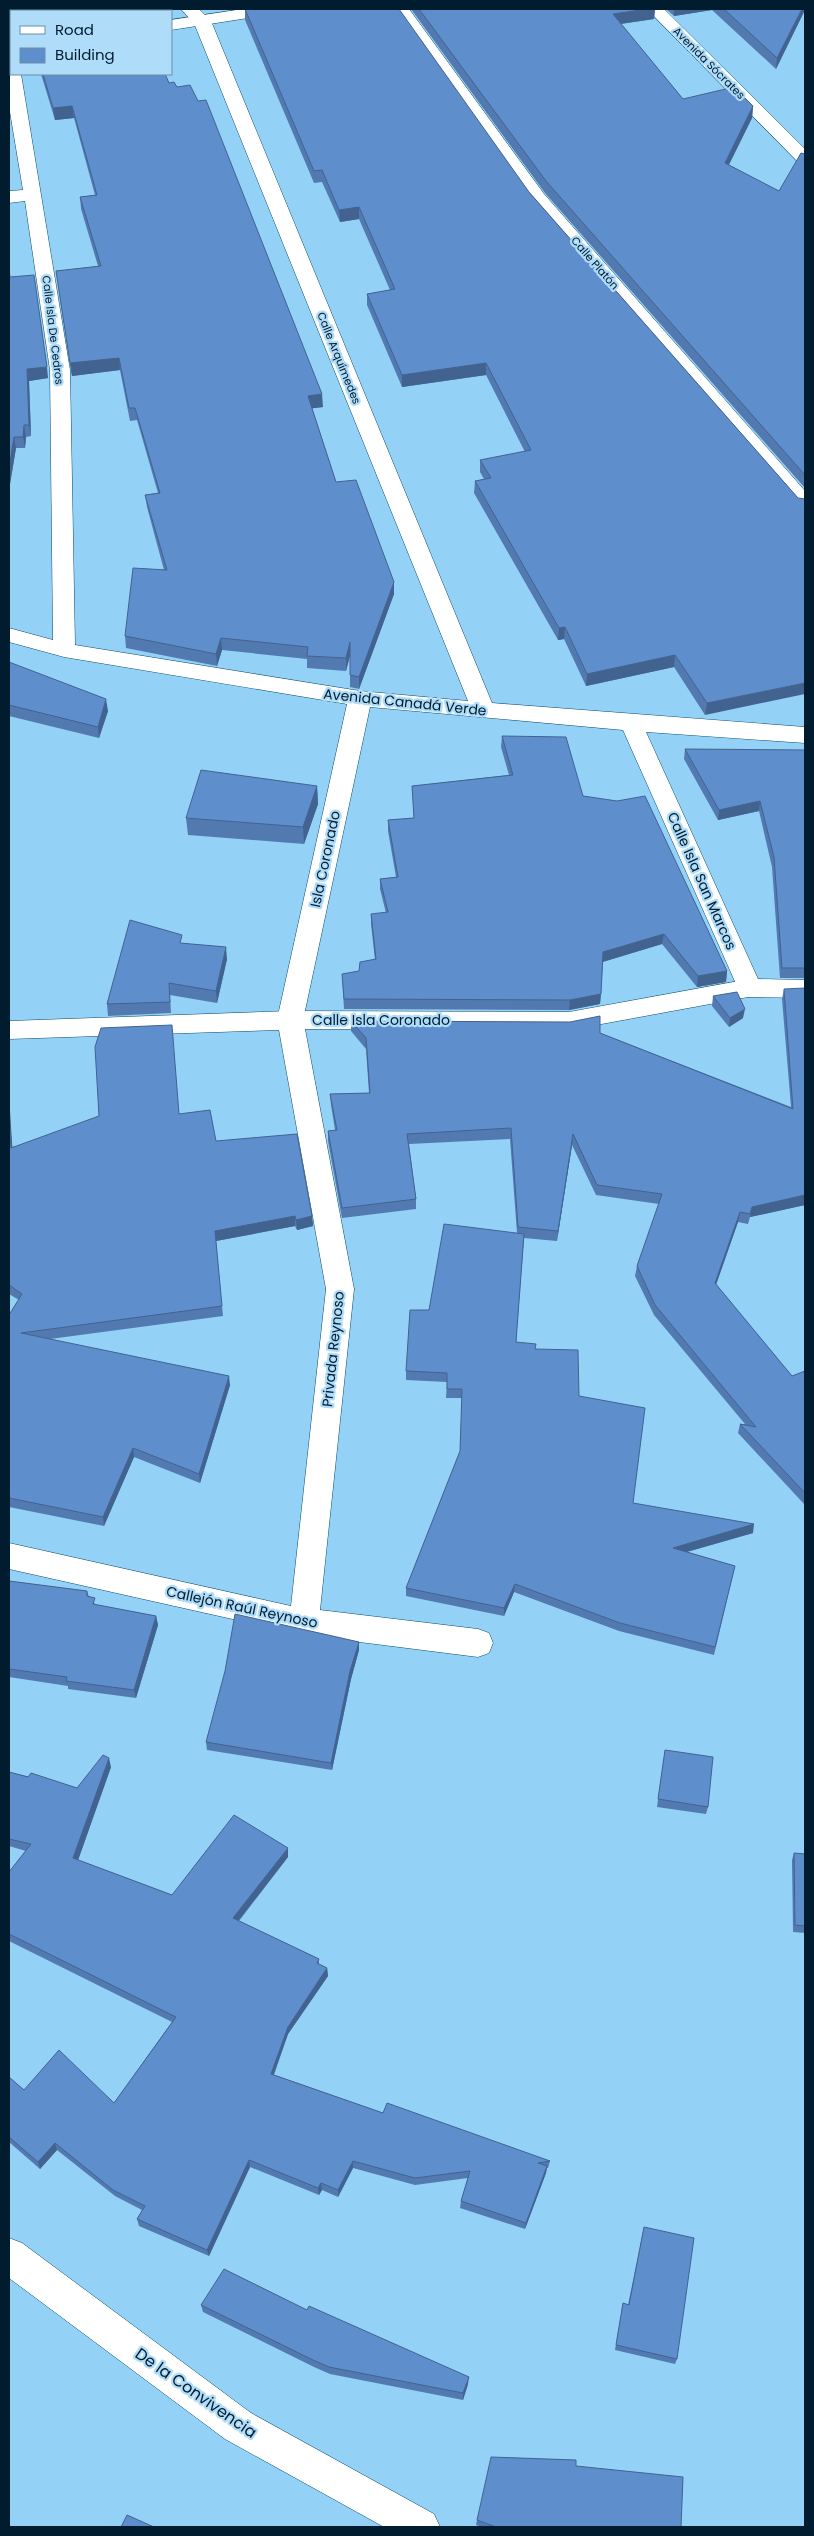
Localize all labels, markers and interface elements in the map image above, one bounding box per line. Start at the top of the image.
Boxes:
legend [10,10,172,75]
text: Road [55,19,94,40]
street label: Avenida Sócrates [669,23,749,103]
text: Building [55,44,115,65]
street label: Calle Platón [567,233,623,293]
street label: Calle Isla De Cedros [38,275,68,386]
street label: Calle Arquímedes [313,310,365,407]
street label: Avenida Canadá Verde [322,683,488,721]
street label: Isla Coronado [305,809,345,909]
street label: Calle Isla San Marcos [663,809,741,953]
street label: Calle Isla Coronado [312,1010,450,1030]
street label: Privada Reynoso [317,1290,349,1408]
street label: Callejón Raúl Reynoso [164,1581,320,1633]
street label: De la Convivencia [130,2342,262,2444]

